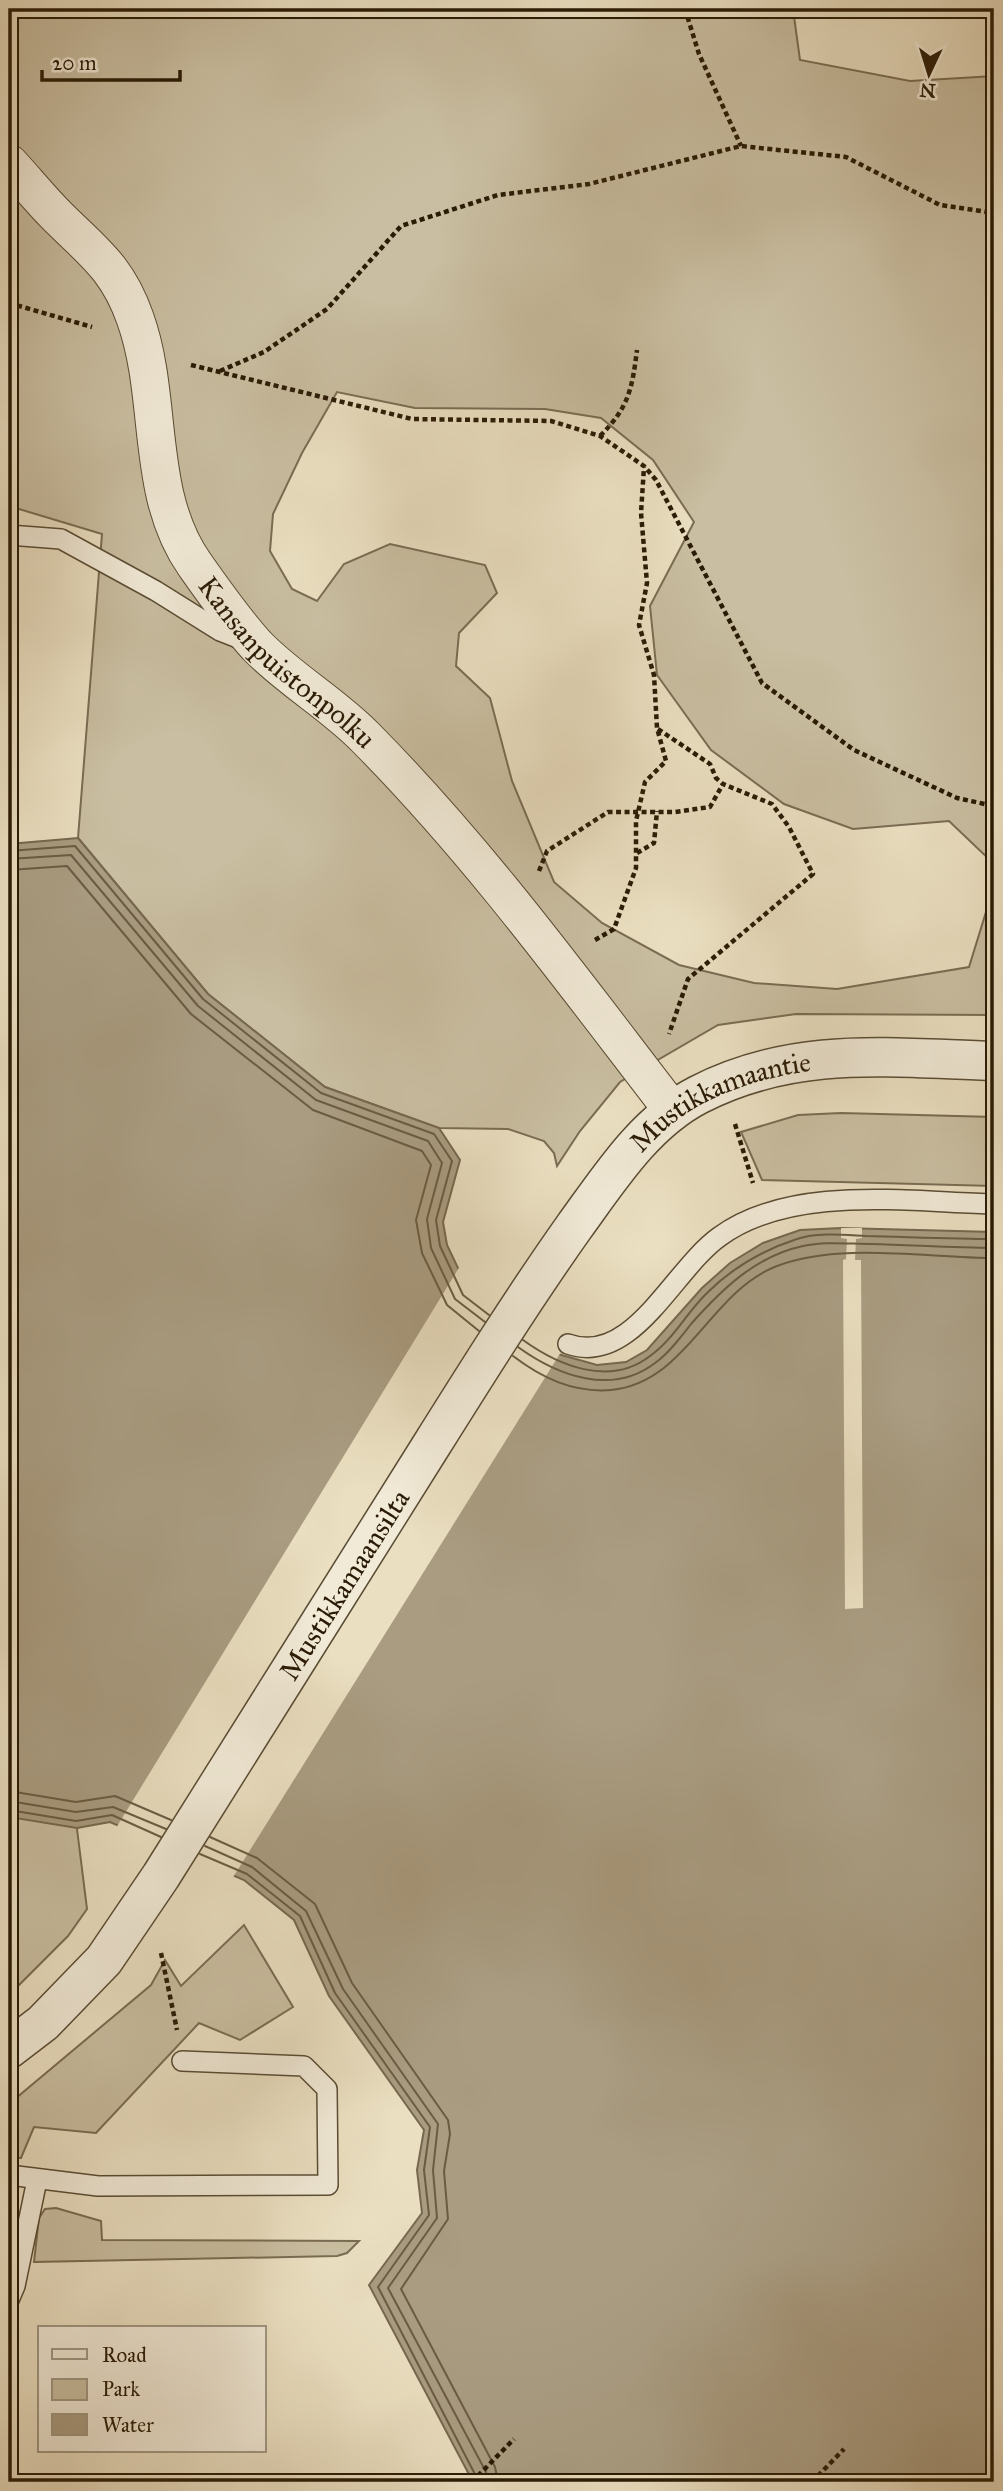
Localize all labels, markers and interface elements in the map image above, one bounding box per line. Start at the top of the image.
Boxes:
scale bar [42,38,180,82]
north arrow [894,38,964,108]
text: 20 m [52,50,97,76]
text: N [919,78,937,102]
street label: Kansanpuistonpolku [191,570,383,756]
street label: Mustikkamaantie [622,1044,813,1159]
street label: Mustikkamaansilta [271,1483,417,1687]
legend [38,2326,266,2452]
text: Road [102,2342,147,2368]
text: Park [102,2376,140,2402]
text: Water [102,2412,154,2438]

